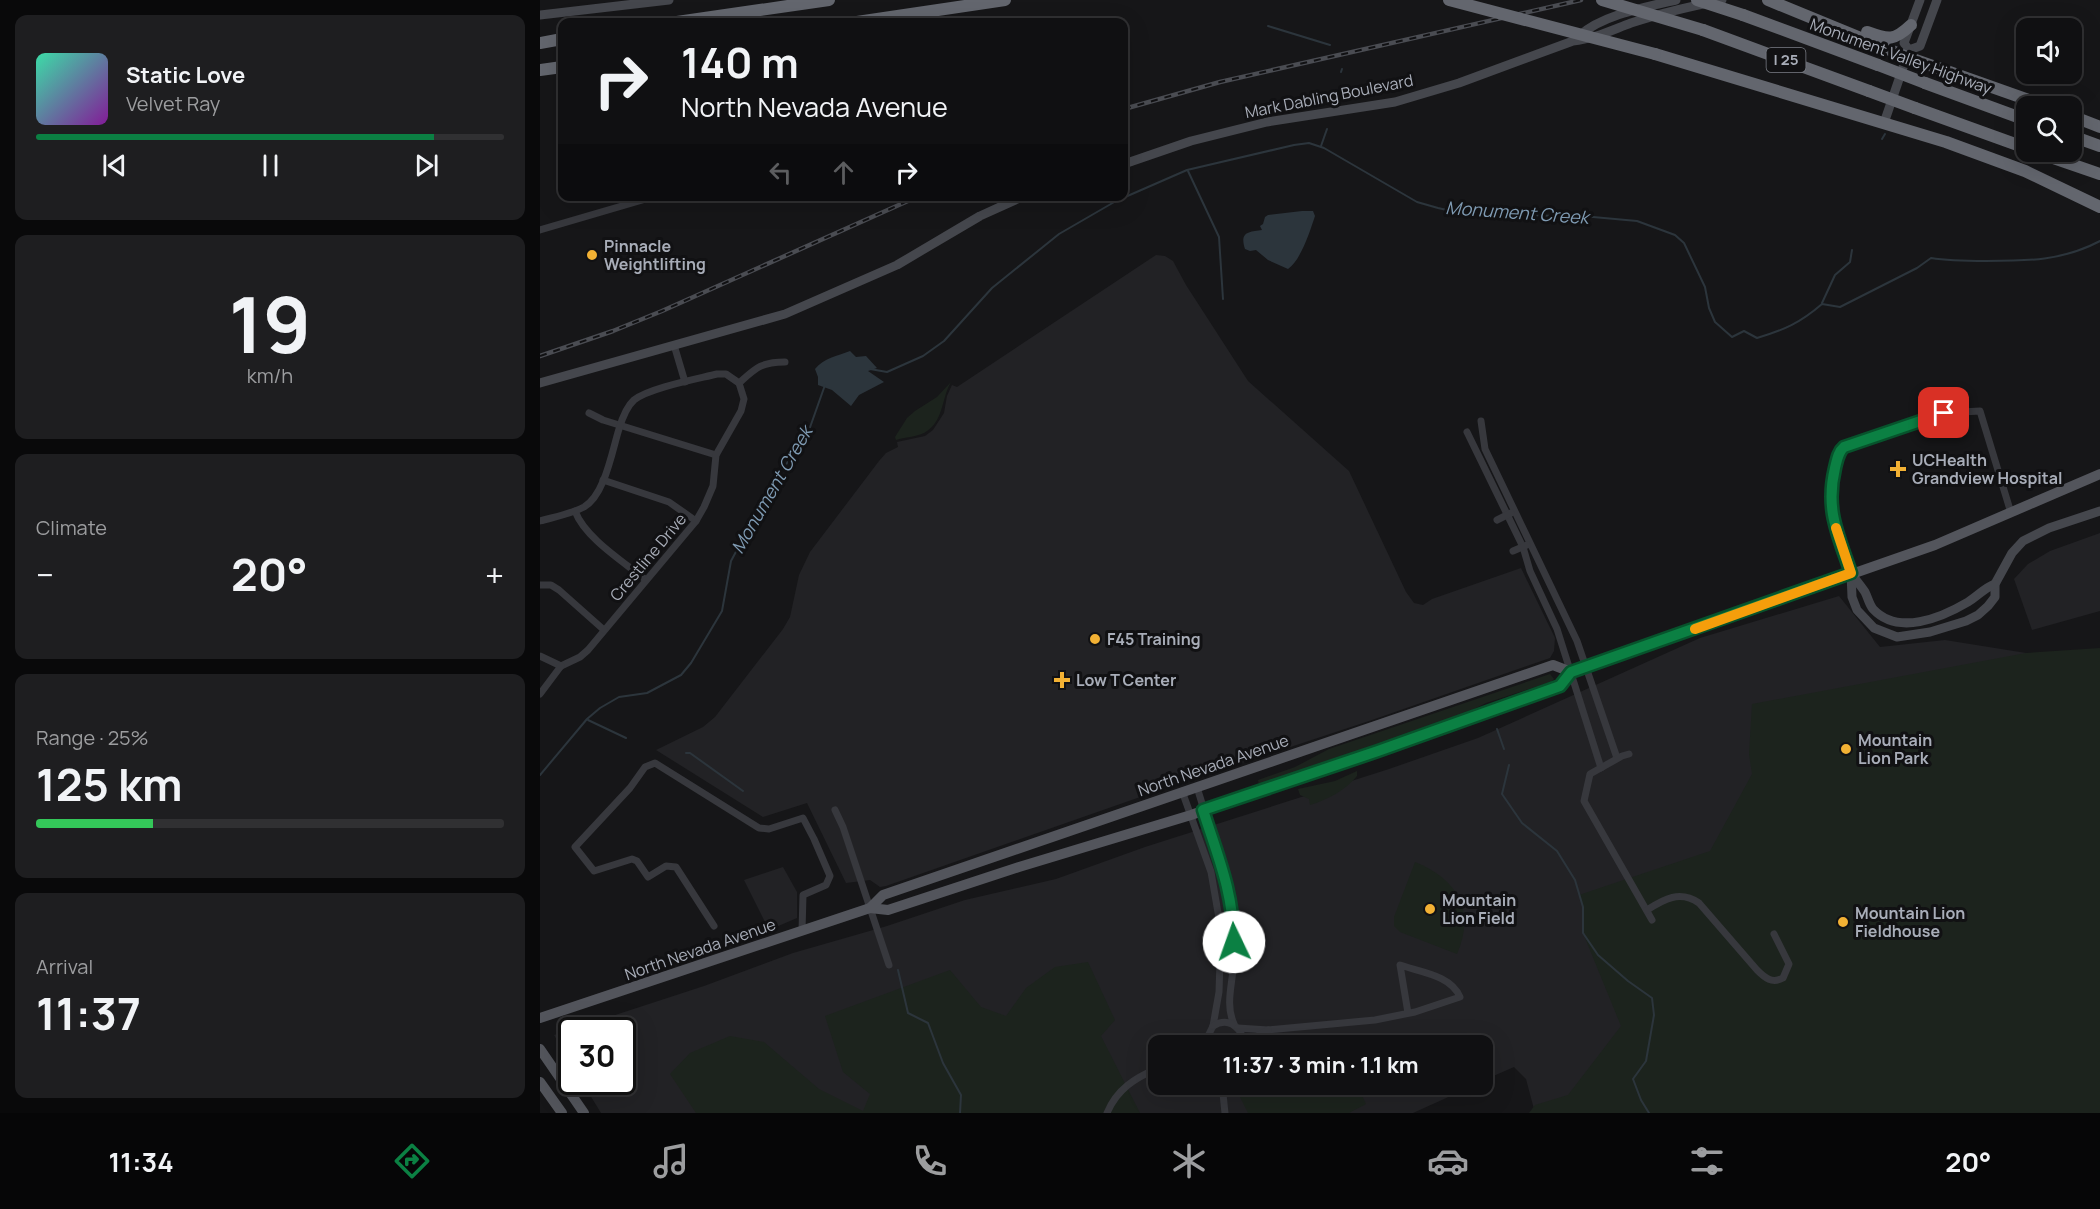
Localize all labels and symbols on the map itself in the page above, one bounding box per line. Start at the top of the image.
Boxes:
street label: Monument Valley Highway [1807,13,1996,99]
road number: I 25 [1766,48,1806,72]
street label: Mark Dabling Boulevard [1243,69,1415,123]
water label: Monument Creek [1445,195,1592,229]
place label: Pinnacle Weightlifting [604,235,706,275]
marker: Pinnacle Weightlifting [585,248,599,262]
pin [1918,387,1969,438]
water label: Monument Creek [725,419,819,558]
place label: UCHealth Grandview Hospital [1912,449,2062,489]
marker: UCHealth Grandview Hospital [1889,460,1907,478]
street label: Crestline Drive [605,509,691,605]
place label: F45 Training [1107,628,1201,650]
marker: F45 Training [1088,632,1102,646]
place label: Low T Center [1076,669,1176,691]
marker: Low T Center [1053,671,1071,689]
street label: North Nevada Avenue [1135,729,1291,801]
place label: Mountain Lion Park [1858,729,1932,769]
marker: Mountain Lion Park [1839,742,1853,756]
place label: Mountain Lion Field [1442,889,1516,929]
marker: Mountain Lion Field [1423,902,1437,916]
place label: Mountain Lion Fieldhouse [1855,902,1965,942]
position arrow [1202,910,1266,974]
street label: North Nevada Avenue [622,913,778,985]
marker: Mountain Lion Fieldhouse [1836,915,1850,929]
speed limit sign: 30 [558,1017,636,1095]

